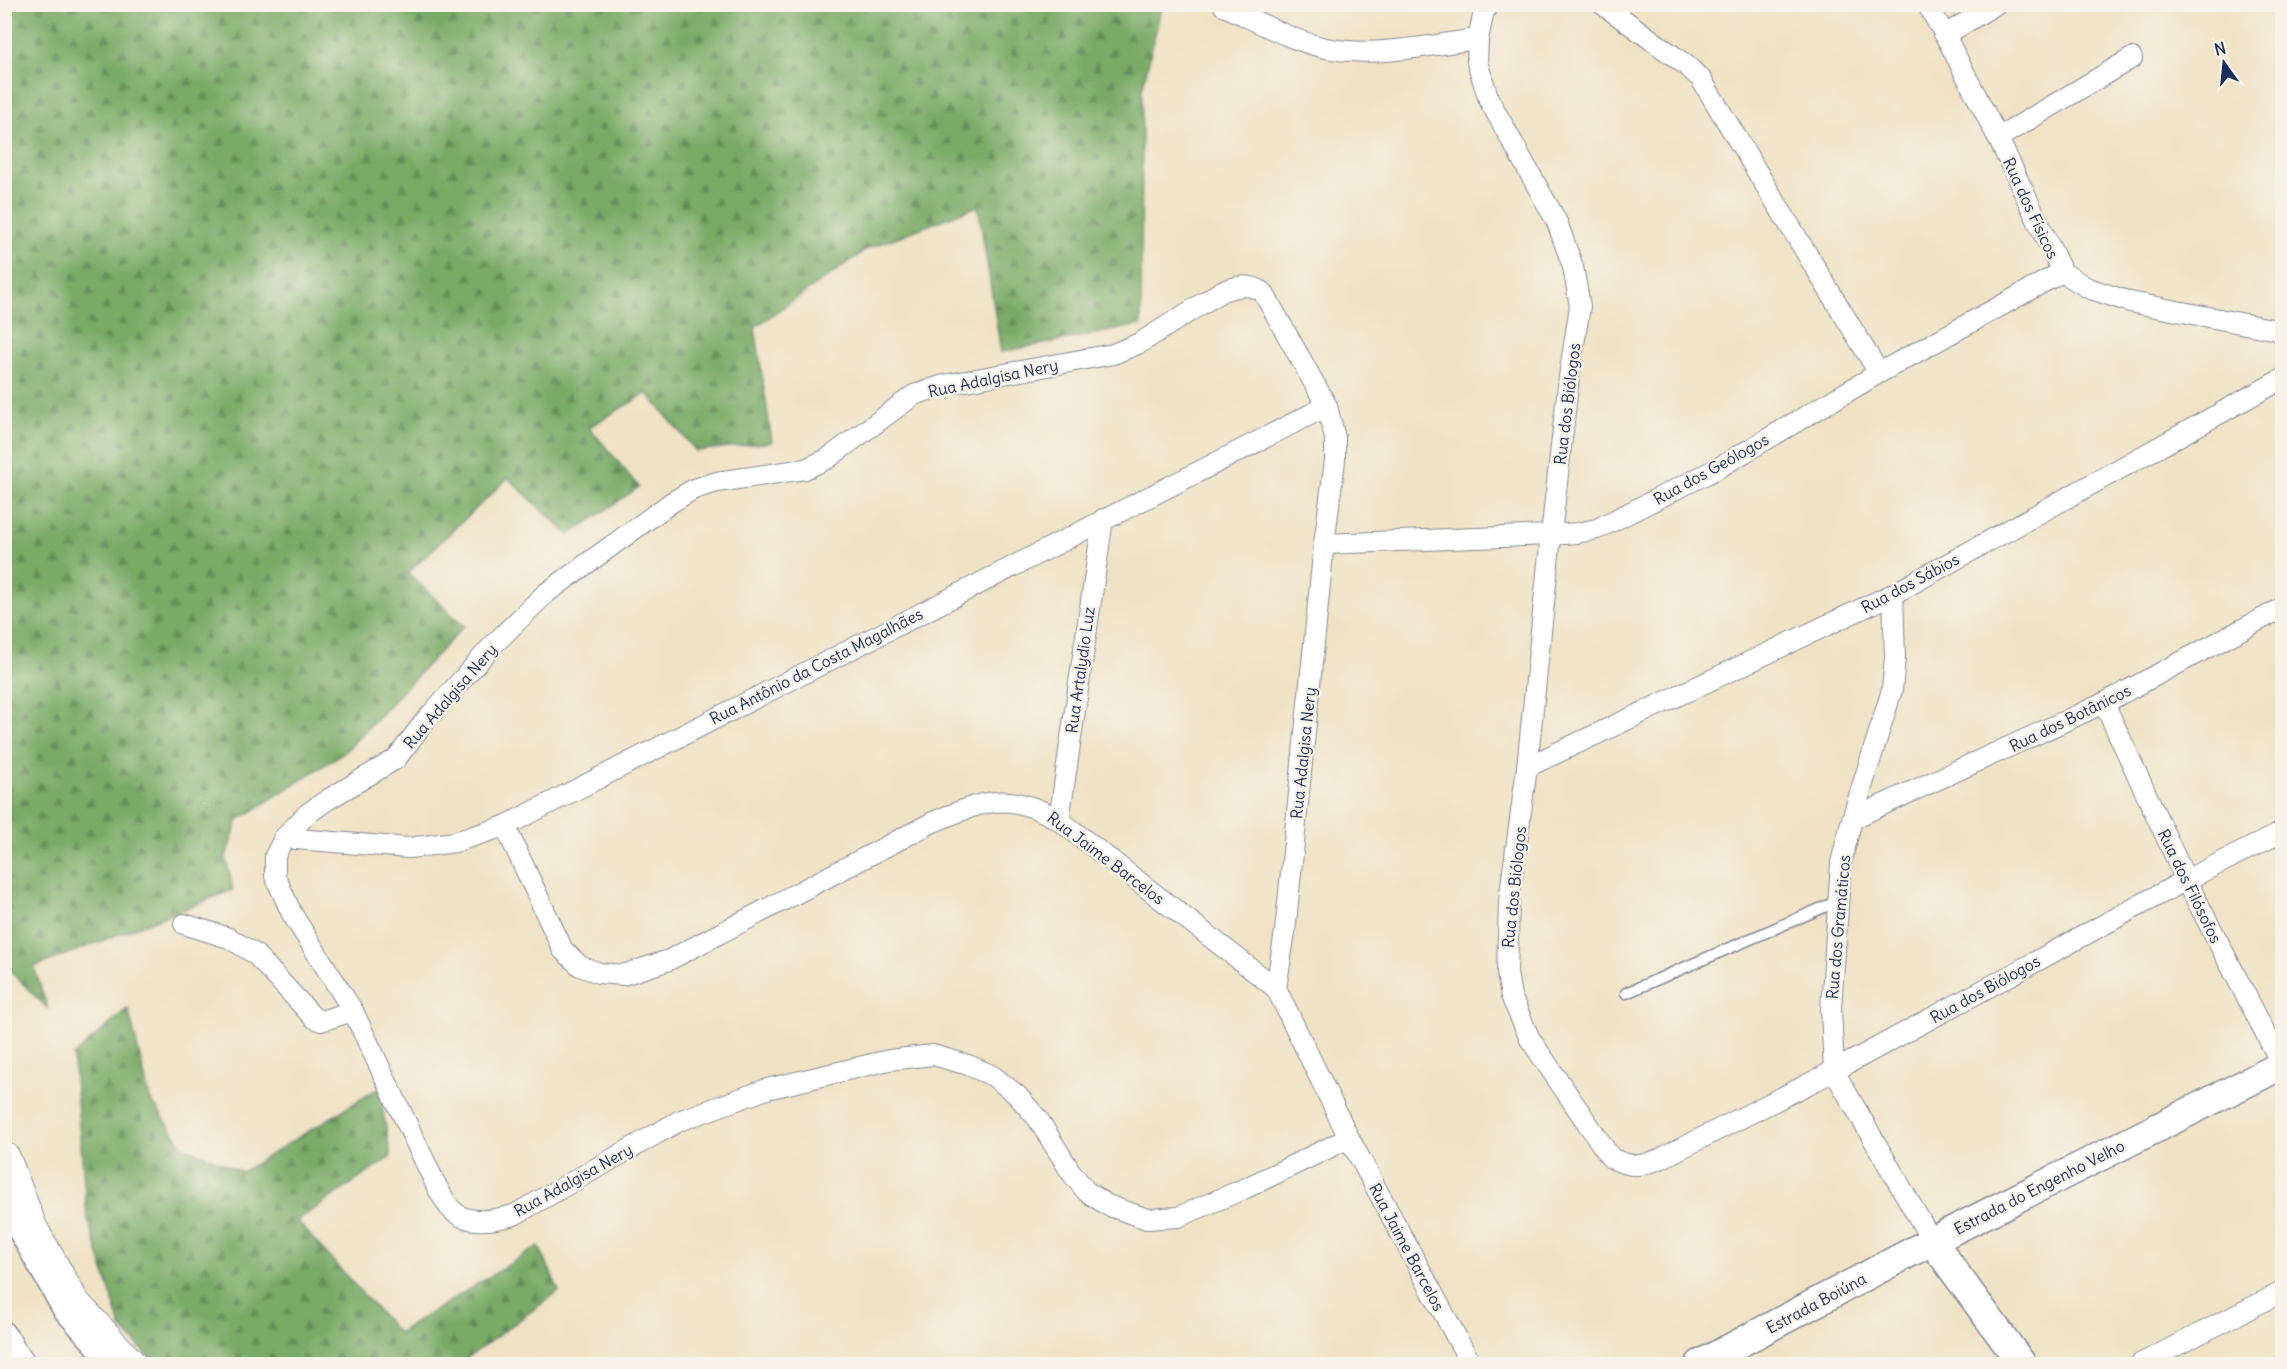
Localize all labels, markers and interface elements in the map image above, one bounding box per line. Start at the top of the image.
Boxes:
north arrow [2194,33,2254,93]
text: N [2212,37,2228,60]
street label: Rua dos Físicos [1999,154,2063,262]
street label: Rua dos Biólogos [1550,342,1584,466]
street label: Rua Adalgisa Nery [926,354,1060,402]
street label: Rua dos Geólogos [1650,429,1772,509]
street label: Rua dos Sábios [1857,549,1963,617]
street label: Rua Antônio da Costa Magalhães [706,603,926,729]
street label: Rua Artalydio Luz [1061,605,1099,735]
street label: Rua Adalgisa Nery [399,639,501,753]
street label: Rua dos Botânicos [2006,680,2134,756]
street label: Rua Adalgisa Nery [1286,686,1320,820]
street label: Rua Jaime Barcelos [1043,807,1169,909]
street label: Rua dos Biólogos [1498,825,1530,949]
street label: Rua dos Filósofos [2154,826,2226,946]
street label: Rua dos Gramáticos [1822,854,1854,1000]
street label: Rua dos Biólogos [1927,951,2043,1027]
street label: Estrada do Engenho Velho [1950,1135,2128,1239]
street label: Rua Adalgisa Nery [510,1139,636,1221]
street label: Rua Jaime Barcelos [1365,1180,1449,1314]
street label: Estrada Boiúna [1762,1268,1870,1338]

